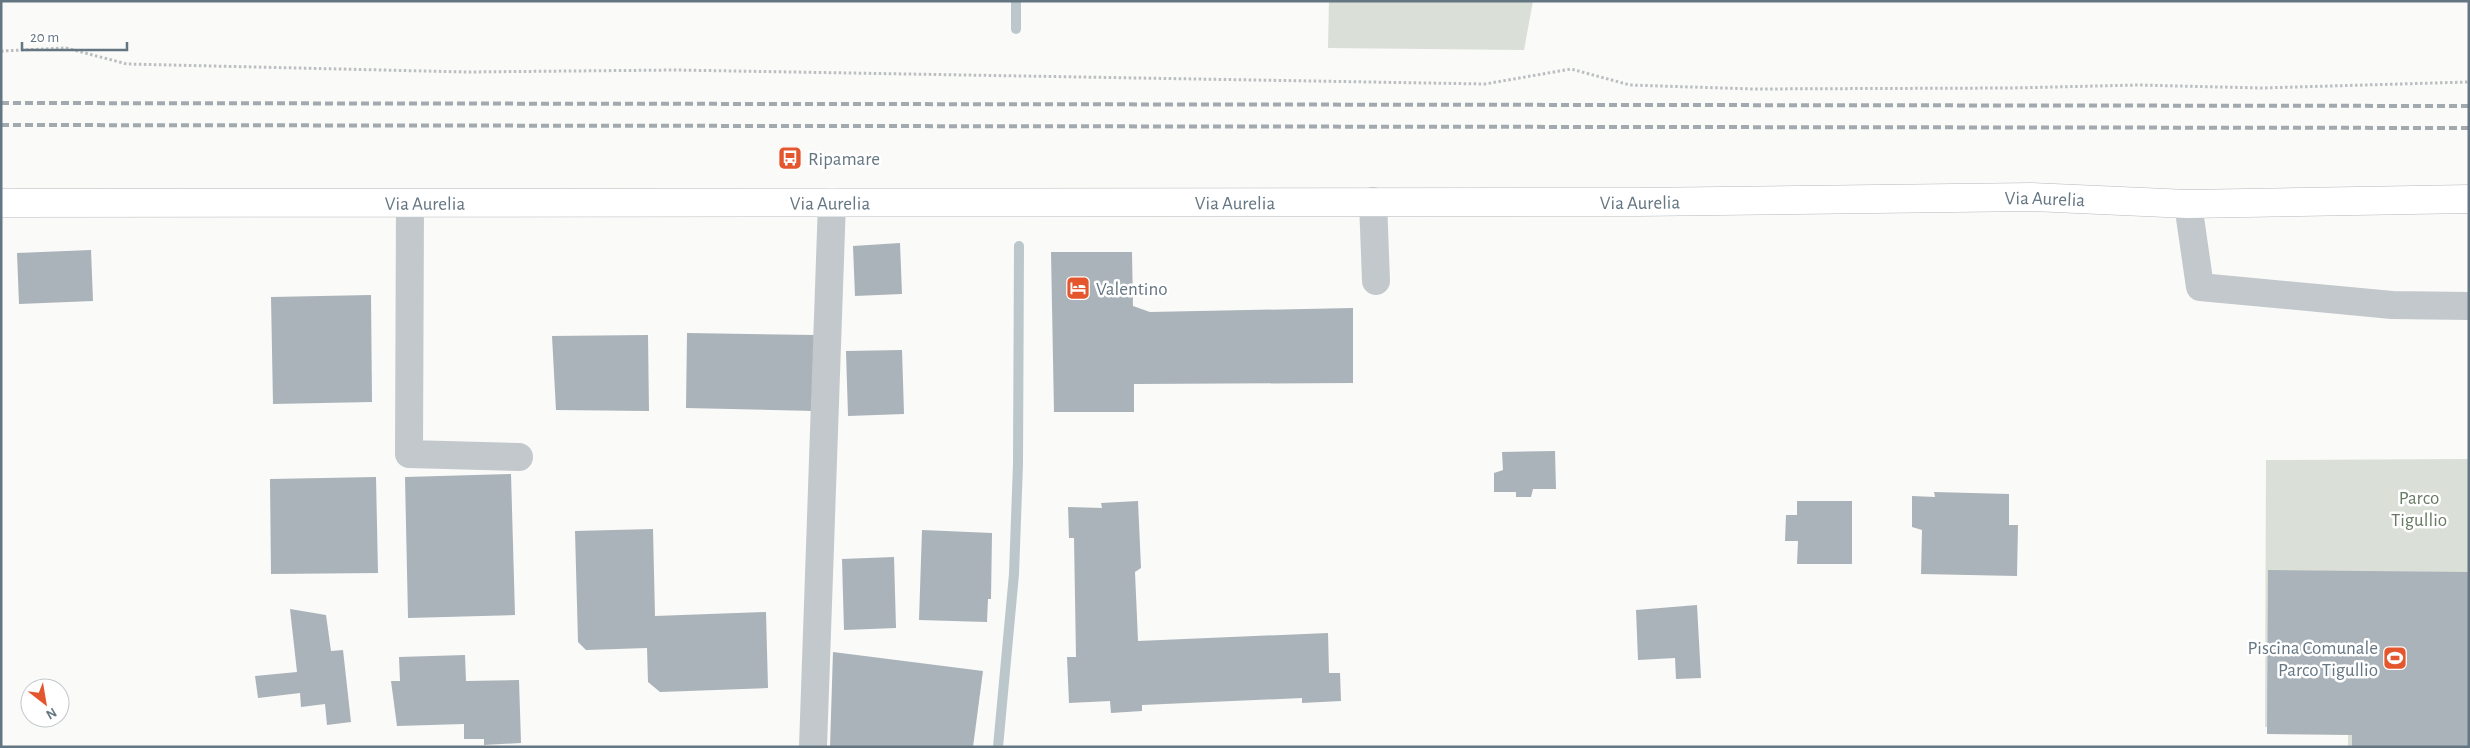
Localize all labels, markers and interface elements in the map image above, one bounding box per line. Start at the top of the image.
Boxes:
scale bar [22,20,128,52]
text: 20 m [30,30,59,45]
bus stop icon: Ripamare [777,145,803,171]
place label: Ripamare [808,150,880,169]
street label: Via Aurelia [2005,189,2086,210]
street label: Via Aurelia [1600,193,1681,213]
street label: Via Aurelia [790,194,870,214]
street label: Via Aurelia [1195,194,1275,213]
street label: Via Aurelia [385,195,465,214]
hotel icon: Valentino [1065,275,1091,301]
place label: Valentino [1096,280,1168,299]
park label: Parco Tigullio [2391,489,2447,530]
place label: Piscina Comunale Parco Tigullio [2247,639,2378,680]
sports icon: Piscina Comunale Parco Tigullio [2382,645,2408,671]
north arrow [20,678,70,728]
text: N [43,705,59,722]

